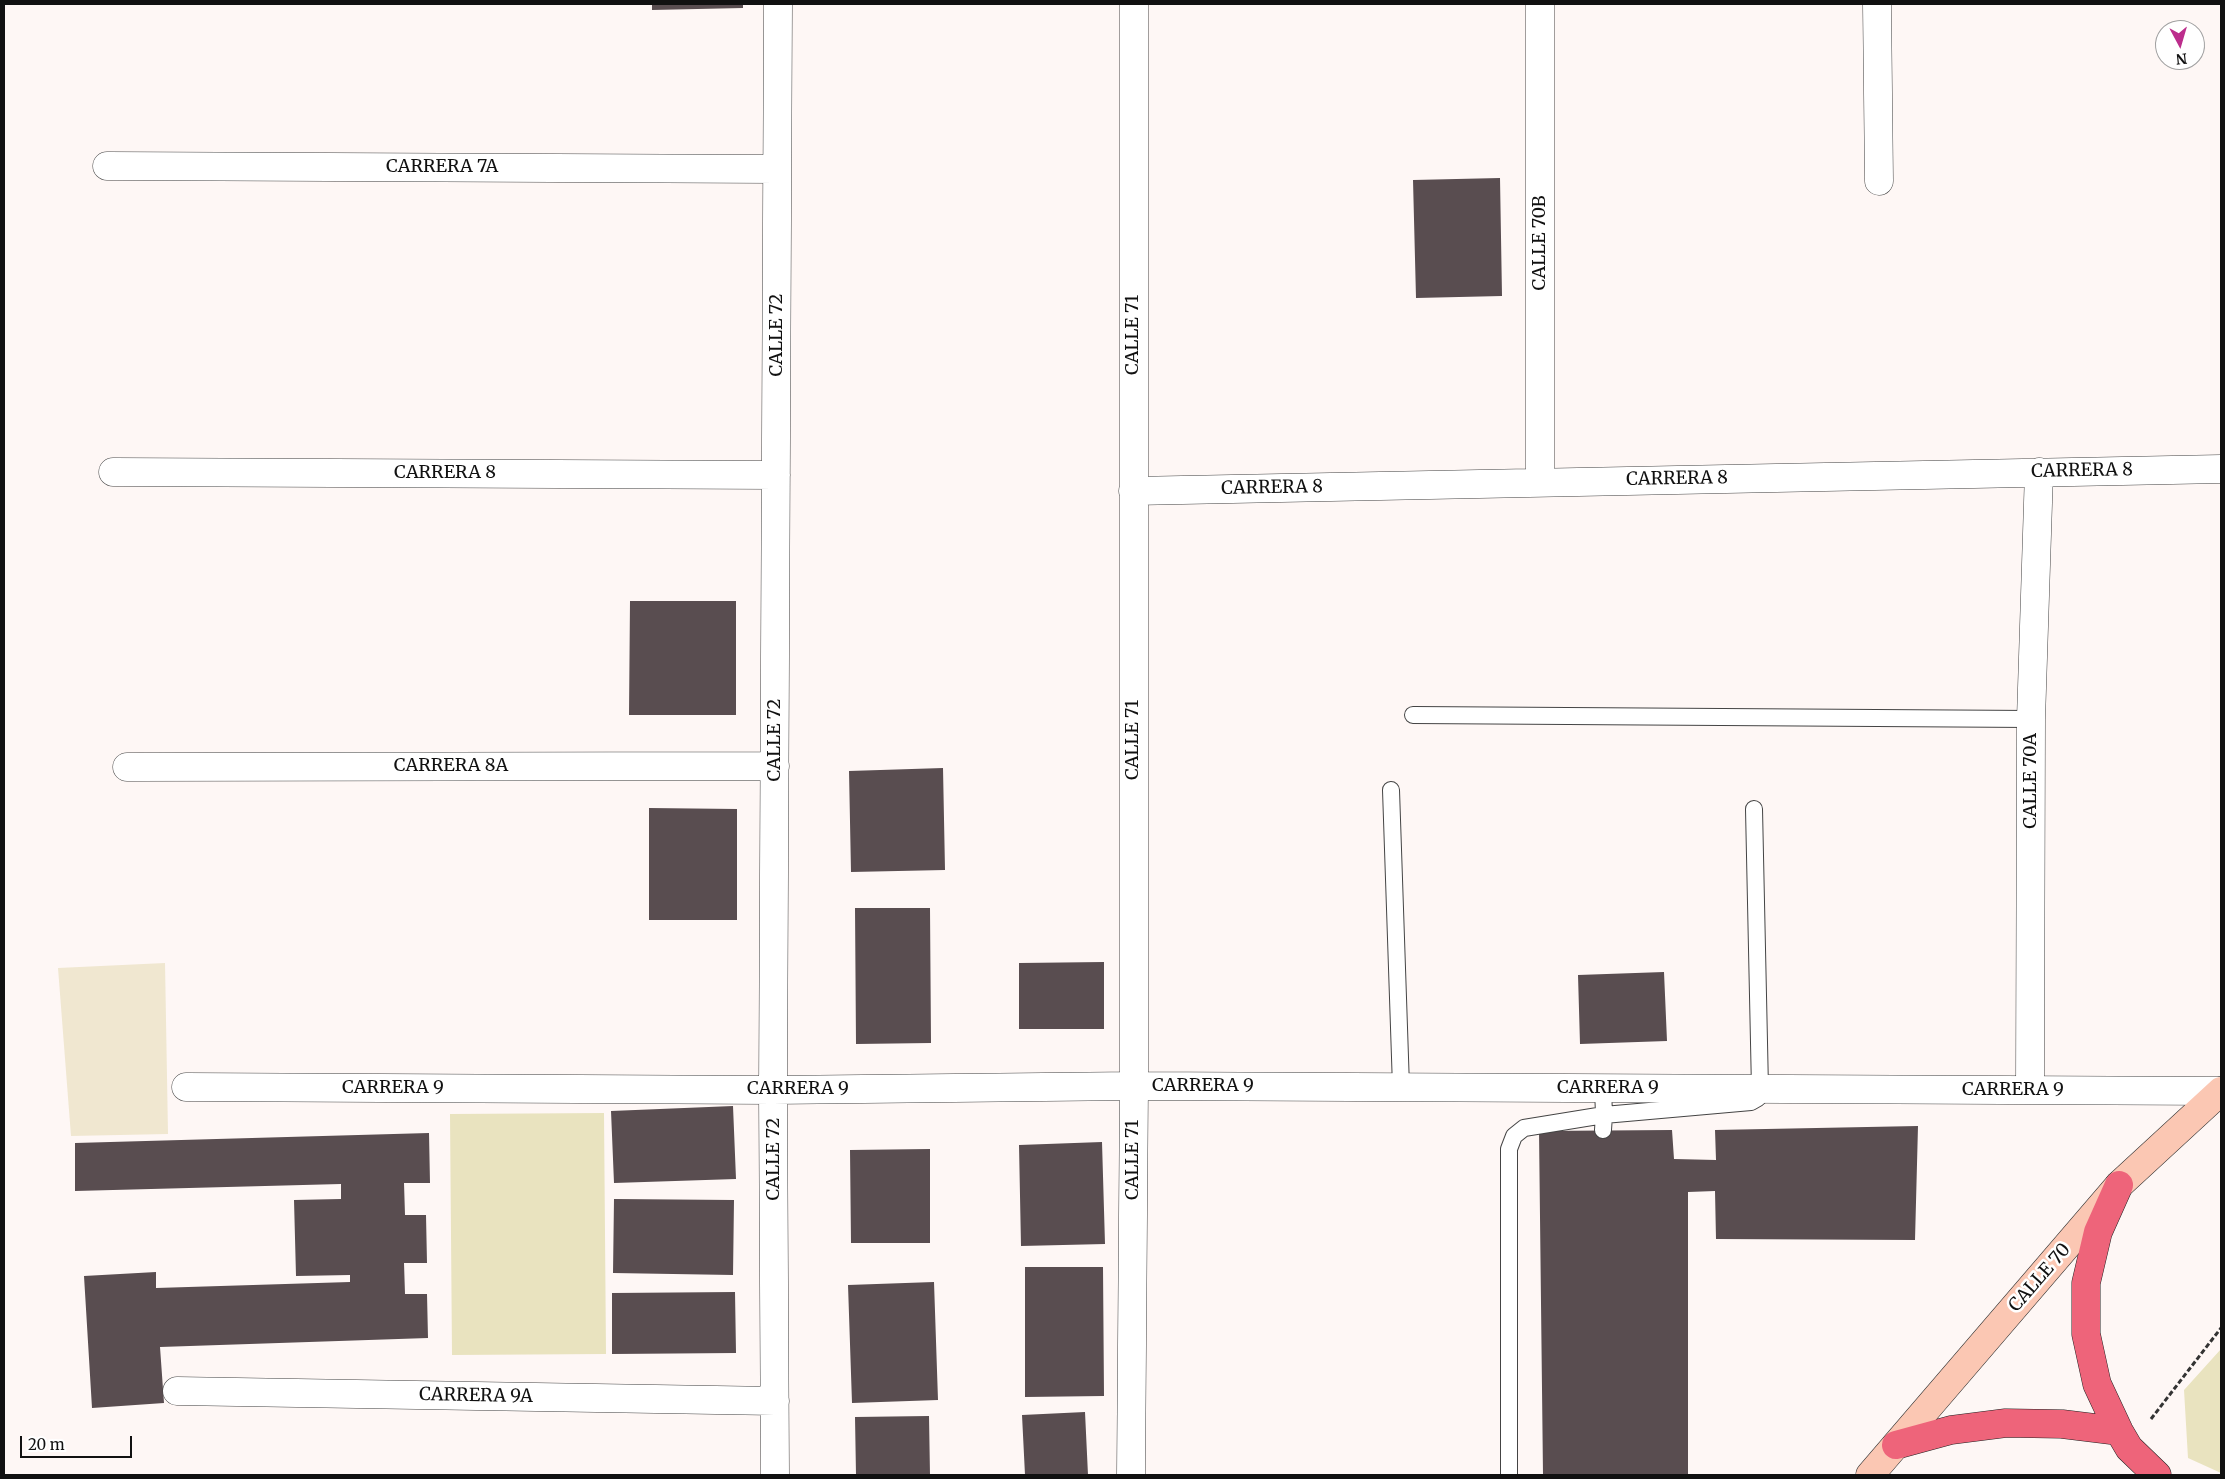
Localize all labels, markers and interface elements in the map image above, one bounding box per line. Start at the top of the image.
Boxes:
north arrow [2155,20,2205,70]
text: N [2175,49,2188,68]
street label: CARRERA 7A [386,156,498,178]
street label: CALLE 70B [1529,195,1551,291]
street label: CALLE 72 [766,294,788,376]
street label: CALLE 71 [1122,295,1144,375]
street label: CARRERA 8 [2031,459,2133,483]
street label: CARRERA 8 [394,462,496,484]
street label: CARRERA 8 [1626,467,1728,491]
street label: CARRERA 8 [1221,476,1323,500]
street label: CALLE 72 [764,699,786,781]
street label: CALLE 71 [1122,700,1144,780]
street label: CALLE 70A [2020,733,2042,829]
street label: CARRERA 8A [394,755,508,777]
street label: CARRERA 9 [1152,1075,1254,1097]
street label: CARRERA 9 [342,1077,444,1099]
street label: CARRERA 9 [1557,1077,1659,1099]
street label: CARRERA 9 [747,1078,849,1100]
street label: CARRERA 9 [1962,1079,2064,1101]
street label: CALLE 72 [763,1118,785,1200]
street label: CALLE 71 [1122,1120,1144,1200]
street label: CALLE 70 [2004,1239,2076,1317]
street label: CARRERA 9A [419,1384,533,1408]
scale bar [22,1426,135,1458]
text: 20 m [28,1435,65,1454]

